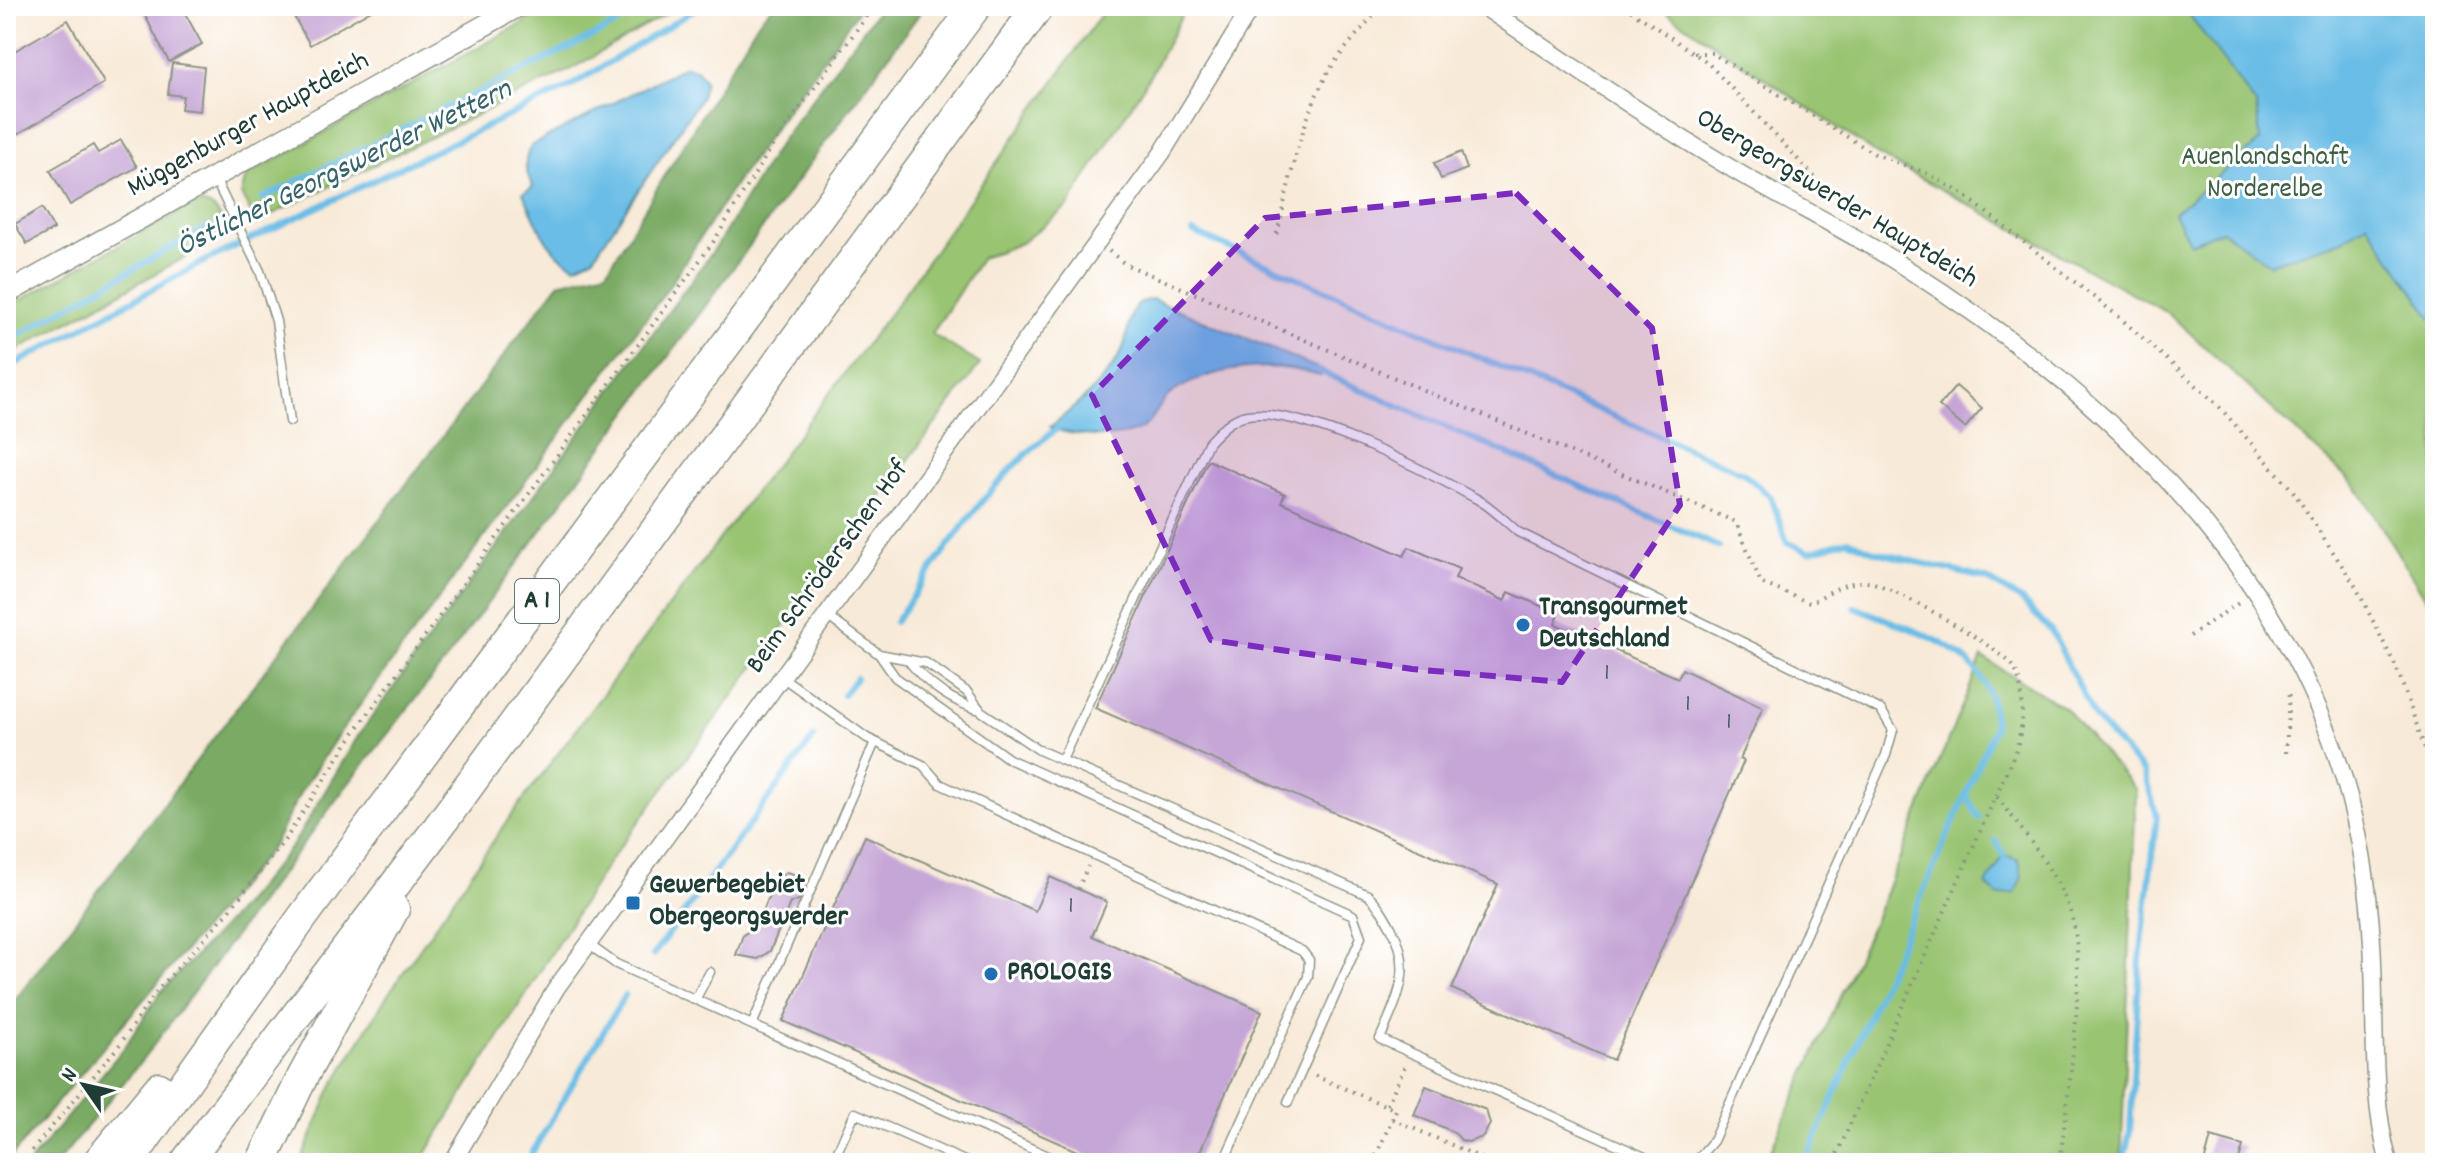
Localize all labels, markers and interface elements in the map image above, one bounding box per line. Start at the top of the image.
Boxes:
street label: Müggenburger Hauptdeich [120,43,378,209]
water label: Östlicher Georgswerder Wettern [170,70,521,270]
street label: Obergeorgswerder Hauptdeich [1687,100,1985,300]
park label: Auenlandschaft Norderelbe [2181,139,2349,211]
street label: Beim Schröderschen Hof [738,452,921,683]
road number: A 1 [515,579,559,623]
place label: Transgourmet Deutschland [1539,589,1688,661]
marker: Transgourmet Deutschland [1514,616,1532,634]
house number: 1 [1604,657,1610,691]
house number: 1 [1685,688,1691,722]
house number: 1 [1726,706,1732,740]
place label: Gewerbegebiet Obergeorgswerder [649,867,849,939]
house number: 1 [1068,890,1074,924]
marker: Gewerbegebiet Obergeorgswerder [624,894,642,912]
place label: PROLOGIS [1007,954,1112,994]
marker: PROLOGIS [982,965,1000,983]
north arrow [44,1045,124,1125]
text: N [54,1062,86,1089]

